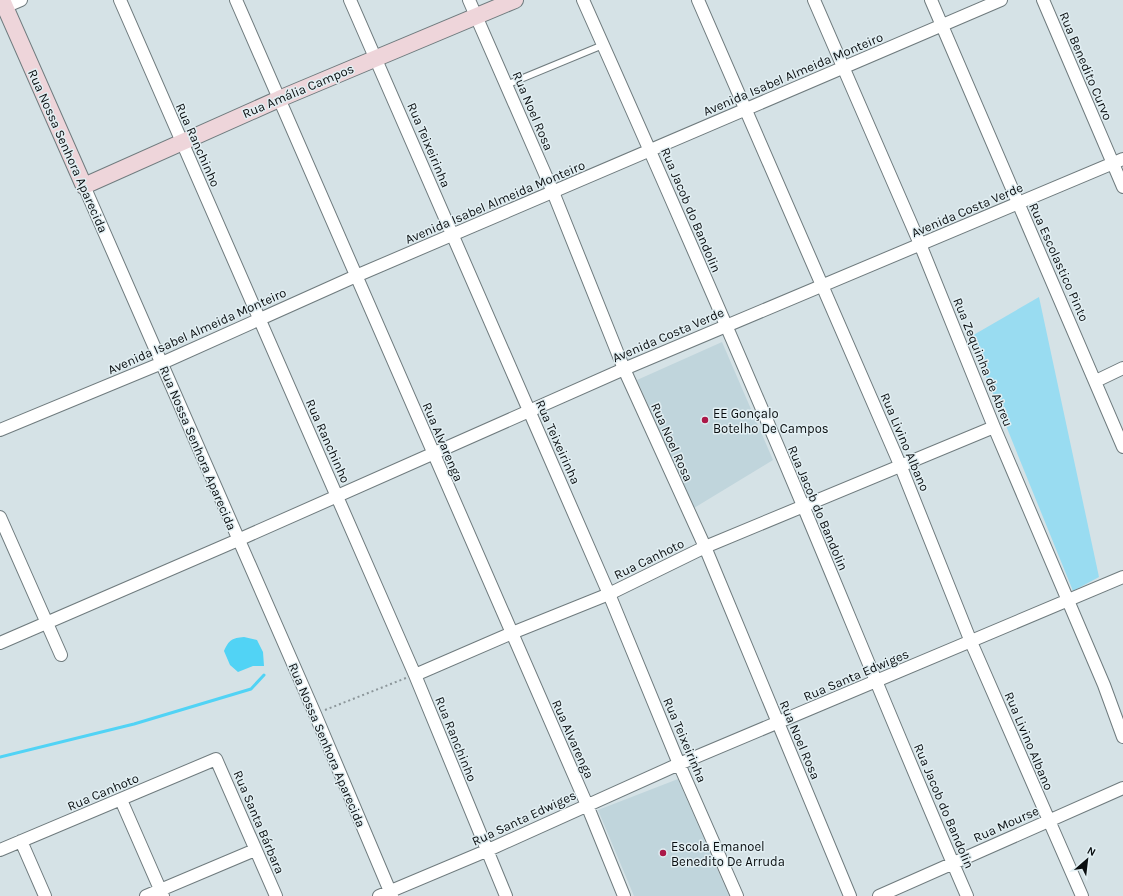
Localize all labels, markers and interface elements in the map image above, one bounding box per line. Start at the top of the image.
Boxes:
street label: Rua Benedito Curvo [1056,10,1116,122]
street label: Avenida Isabel Almeida Monteiro [701,29,885,119]
street label: Rua Amália Campos [240,61,356,121]
street label: Rua Nossa Senhora Aparecida [25,67,111,235]
street label: Rua Noel Rosa [510,69,556,153]
street label: Rua Teixeirinha [404,100,454,190]
street label: Rua Ranchinho [173,101,223,189]
street label: Rua Jacob do Bandolin [658,145,724,275]
street label: Avenida Isabel Almeida Monteiro [403,157,587,247]
street label: Avenida Costa Verde [909,180,1025,240]
street label: Rua Escolastico Pinto [1026,200,1092,324]
street label: Avenida Isabel Almeida Monteiro [105,285,289,377]
street label: Rua Zequinha de Abreu [949,295,1016,429]
street label: Avenida Costa Verde [610,305,726,365]
street label: Rua Nossa Senhora Aparecida [156,363,240,533]
street label: Rua Livino Albano [878,391,932,493]
street label: Rua Ranchinho [303,397,353,485]
street label: Rua Teixeirinha [533,397,583,487]
street label: Rua Alvarenga [420,400,466,484]
street label: Rua Noel Rosa [648,400,696,484]
place label: EE Gonçalo Botelho De Campos [713,406,829,436]
marker: EE Gonçalo Botelho De Campos [700,415,710,425]
street label: Rua Jacob do Bandolin [785,443,851,573]
street label: Rua Canhoto [612,536,686,582]
street label: Rua Santa Edwiges [801,646,911,704]
street label: Rua Nossa Senhora Aparecida [285,660,369,830]
street label: Rua Livino Albano [1002,690,1056,792]
street label: Rua Ranchinho [432,694,480,784]
street label: Rua Teixeirinha [660,695,710,785]
street label: Rua Alvarenga [549,697,597,781]
street label: Rua Noel Rosa [777,698,823,782]
street label: Rua Jacob do Bandolin [911,741,977,871]
street label: Rua Santa Bárbara [230,768,288,876]
street label: Rua Canhoto [65,770,141,814]
street label: Rua Santa Edwiges [470,787,579,849]
street label: Rua Mourse [971,803,1041,845]
place label: Escola Emanoel Benedito De Arruda [671,839,785,869]
north arrow [1067,840,1107,880]
text: N [1085,844,1098,859]
marker: Escola Emanoel Benedito De Arruda [658,848,668,858]

